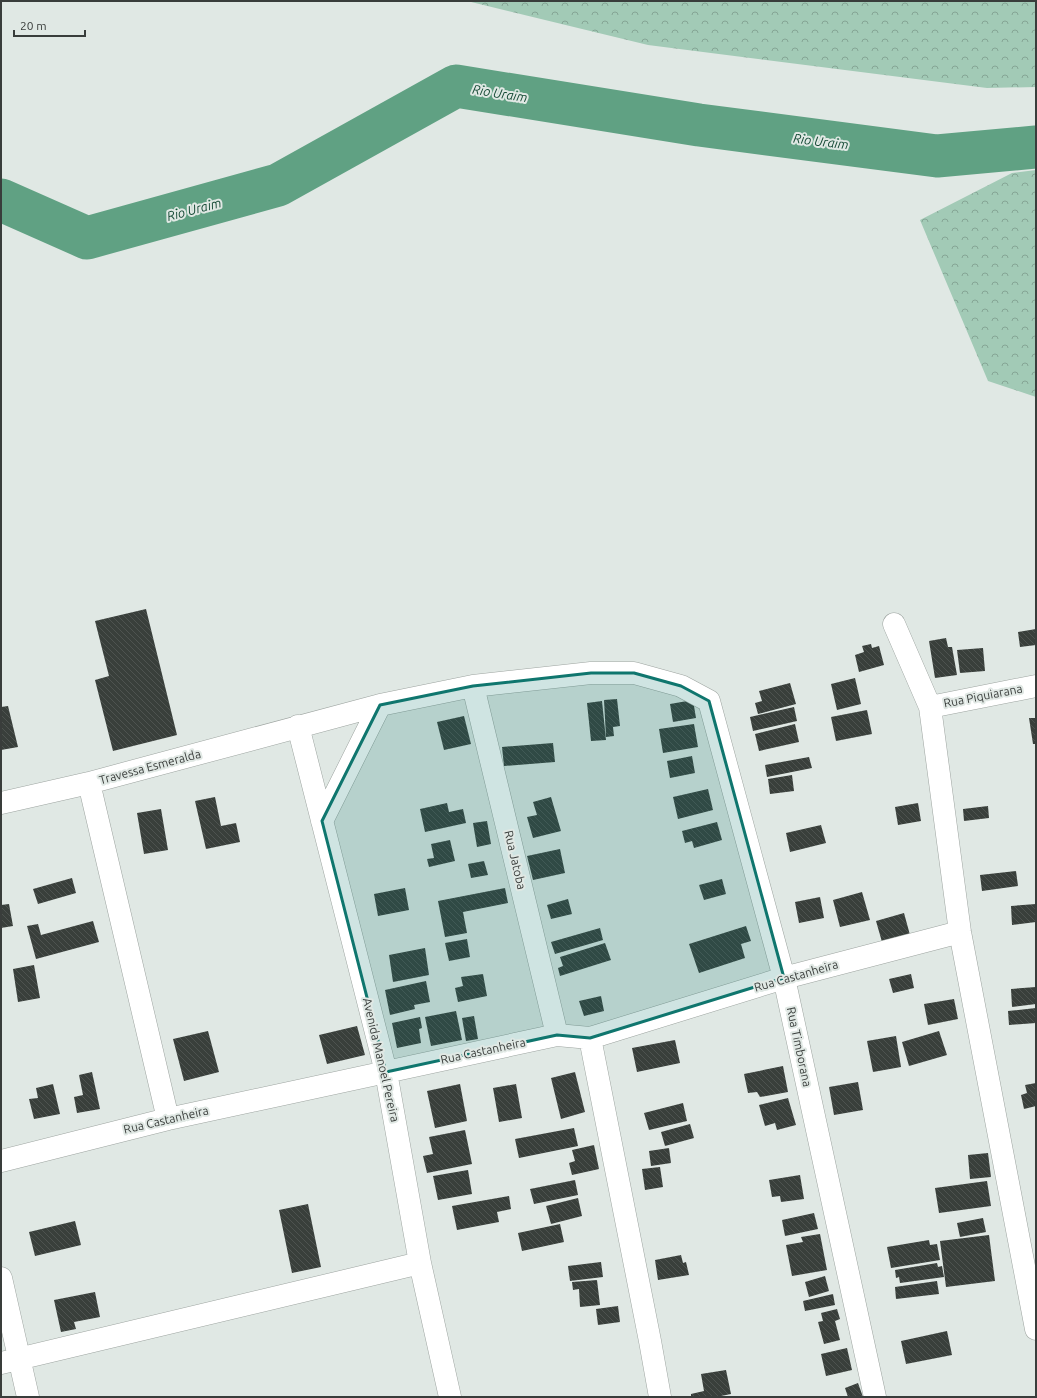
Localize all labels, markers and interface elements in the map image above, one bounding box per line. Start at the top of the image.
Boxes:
scale bar [14,12,85,38]
text: 20 m [20,19,47,32]
water label: Rio Uraim [471,82,529,104]
water label: Rio Uraim [792,131,850,151]
water label: Rio Uraim [165,195,223,223]
street label: Rua Piquiarana [942,681,1023,710]
street label: Travessa Esmeralda [98,747,202,786]
street label: Rua Jatoba [502,829,529,891]
street label: Rua Castanheira [752,957,839,994]
street label: Avenida Manoel Pereira [361,996,402,1123]
street label: Rua Timborana [785,1006,814,1088]
street label: Rua Castanheira [439,1035,527,1066]
street label: Rua Castanheira [122,1103,210,1136]

